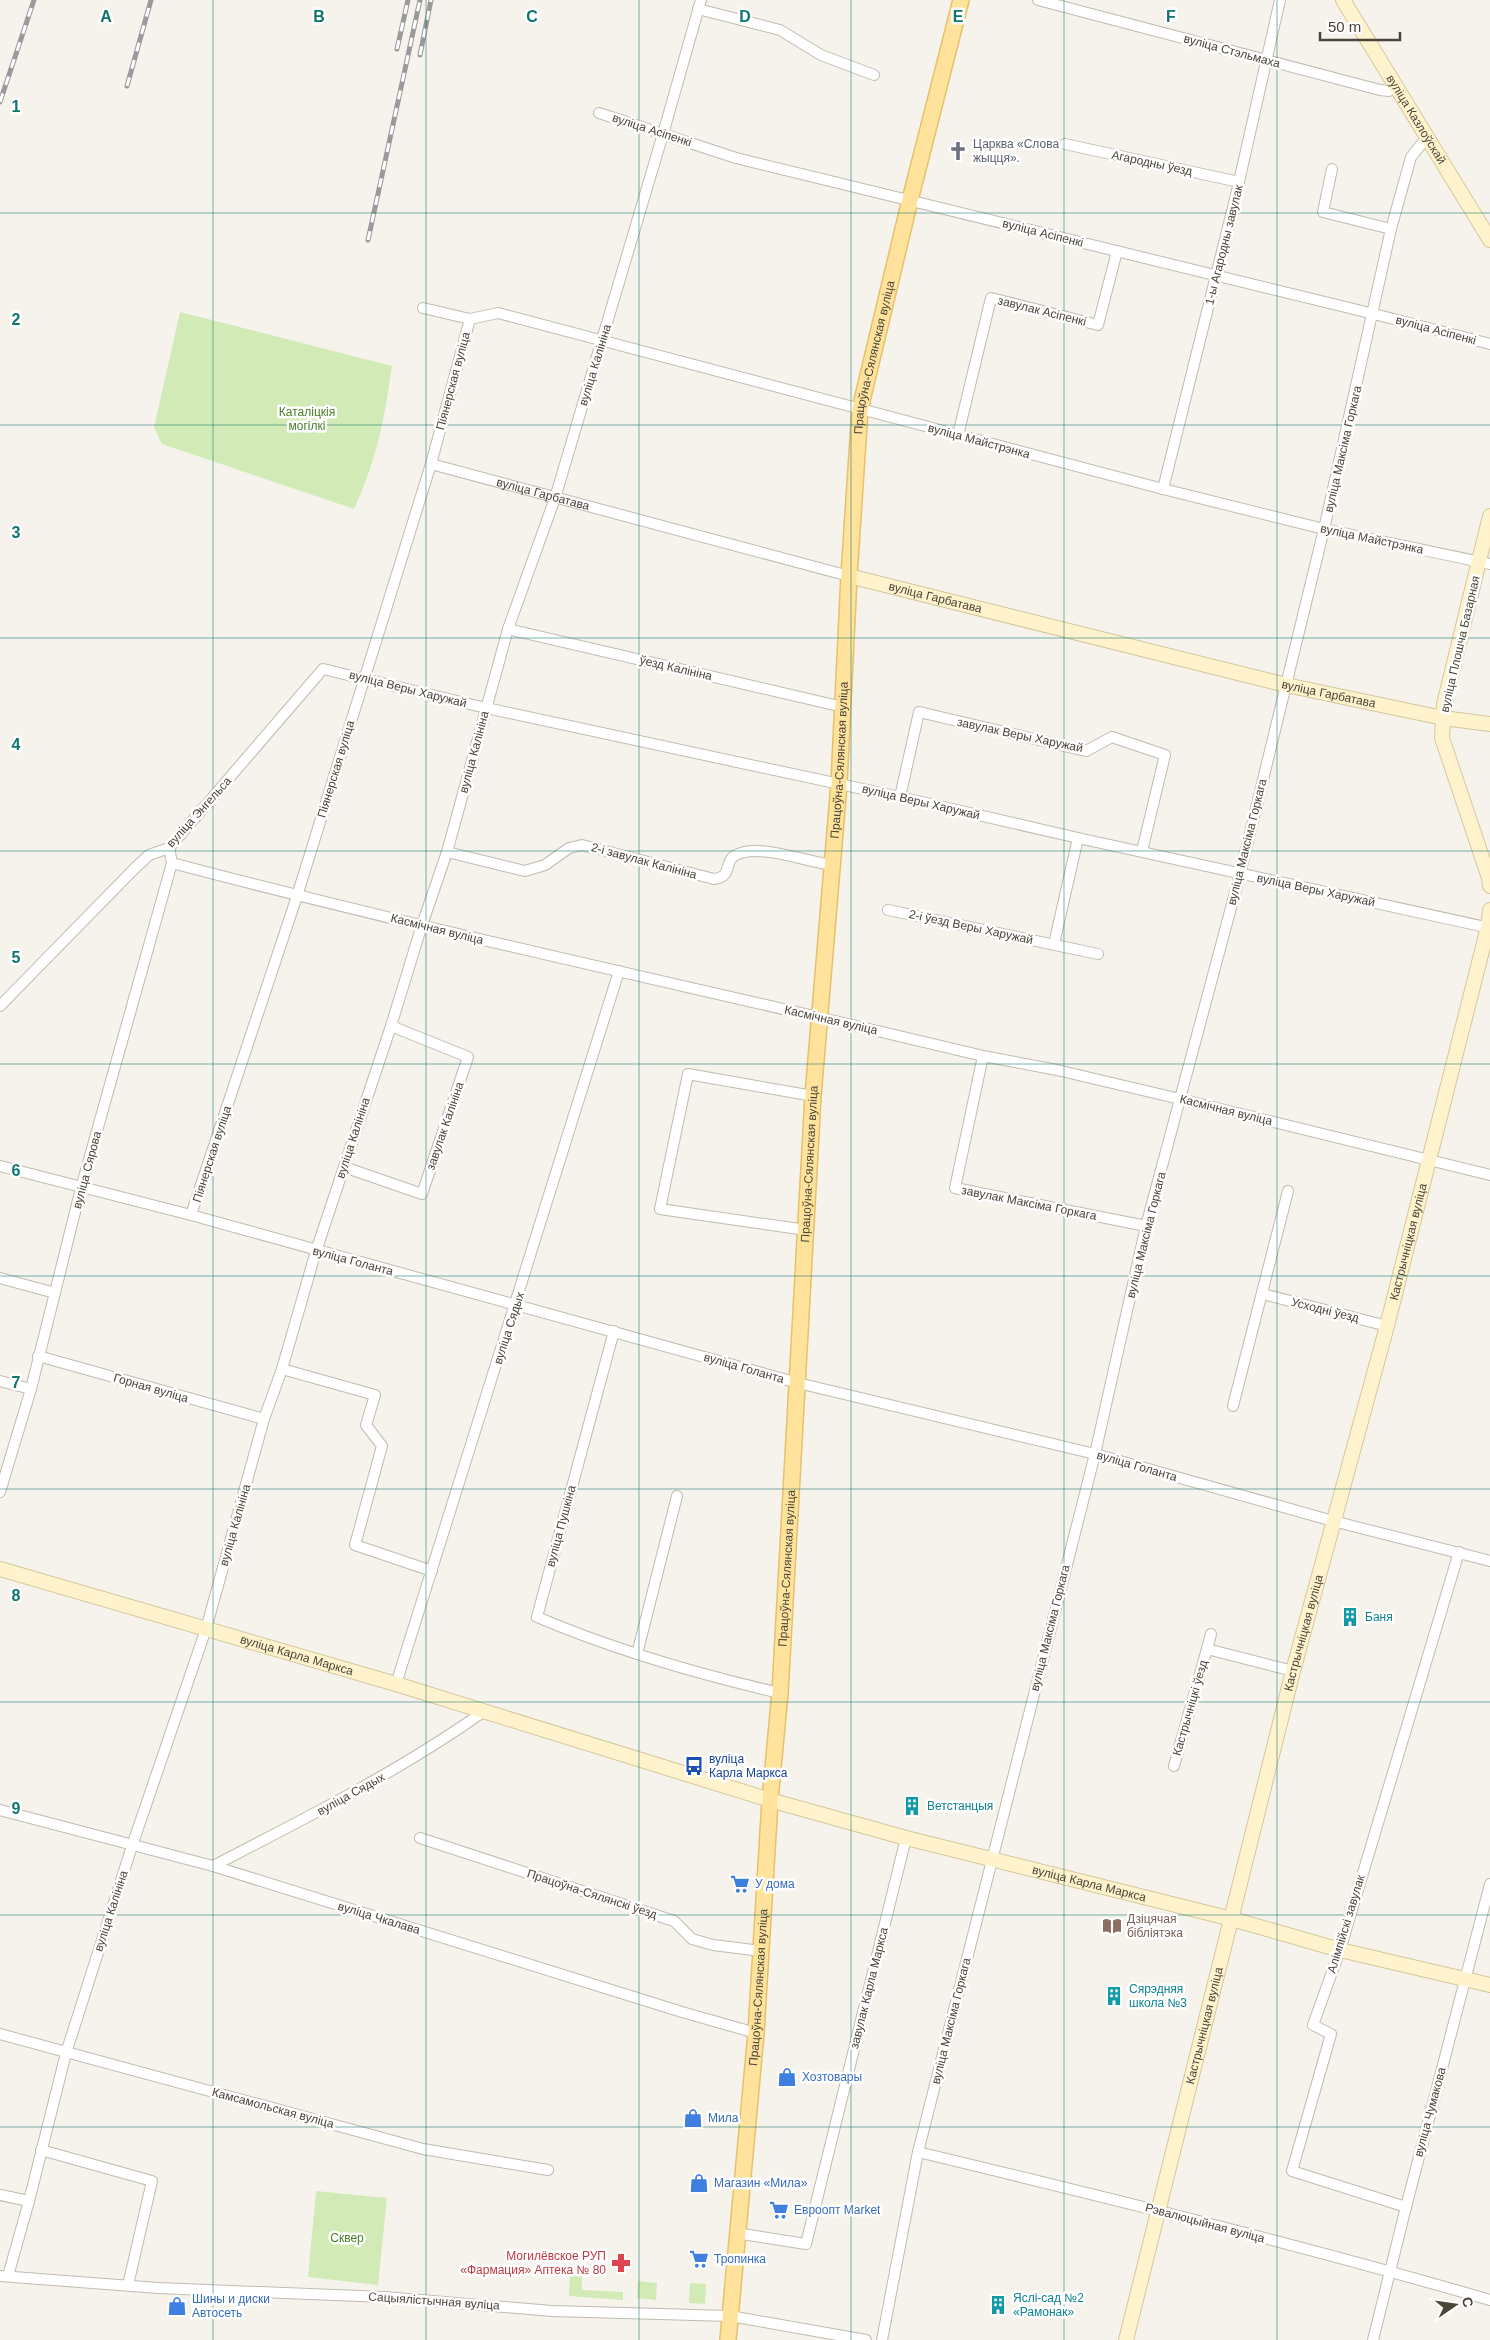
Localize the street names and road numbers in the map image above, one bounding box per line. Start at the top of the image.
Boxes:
street label: вуліца Стэльмаха [1182,31,1282,71]
street label: вуліца Казлоўскай [1383,72,1449,167]
street label: вуліца Асіпенкі [610,111,694,149]
street label: Агародны ўезд [1110,148,1194,178]
street label: 1-ы Агародны завулак [1202,183,1246,306]
street label: вуліца Асіпенкі [1001,216,1085,250]
street label: Працоўна-Сялянская вуліца [851,279,898,435]
street label: завулак Асіпенкі [996,293,1088,329]
street label: вуліца Асіпенкі [1394,313,1478,347]
street label: вуліца Калініна [576,322,614,407]
street label: Піянерская вуліца [433,330,473,432]
street label: вуліца Максіма Горкага [1322,384,1364,514]
street label: вуліца Майстрэнка [926,421,1032,461]
street label: вуліца Гарбатава [495,475,591,513]
street label: вуліца Майстрэнка [1319,521,1425,557]
street label: вуліца Плошча Базарная [1437,574,1483,714]
street label: вуліца Гарбатава [887,579,984,616]
street label: ўезд Калініна [638,653,714,683]
street label: вуліца Веры Харужай [348,668,468,710]
street label: вуліца Гарбатава [1280,677,1377,711]
street label: Працоўна-Сялянская вуліца [827,681,851,839]
street label: вуліца Калініна [456,709,492,795]
street label: завулак Веры Харужай [956,715,1084,755]
street label: Піянерская вуліца [315,718,358,819]
street label: вуліца Энгельса [164,774,235,850]
street label: вуліца Максіма Горкага [1225,777,1270,907]
street label: вуліца Веры Харужай [861,782,981,822]
street label: 2-і завулак Калініна [590,840,699,882]
street label: вуліца Веры Харужай [1256,871,1376,909]
street label: 2-і ўезд Веры Харужай [908,907,1034,947]
street label: Касмічная вуліца [389,911,485,947]
street label: Касмічная вуліца [783,1002,879,1038]
street label: завулак Калініна [423,1080,467,1172]
street label: Працоўна-Сялянская вуліца [798,1085,821,1243]
street label: Касмічная вуліца [1178,1092,1274,1128]
street label: вуліца Калініна [333,1095,373,1180]
street label: Піянерская вуліца [190,1104,234,1204]
street label: вуліца Сярова [70,1129,104,1210]
street label: вуліца Максіма Горкага [1124,1170,1169,1300]
street label: Кастрычніцкая вуліца [1387,1182,1430,1302]
street label: завулак Максіма Горкага [960,1183,1098,1223]
street label: вуліца Голанта [311,1244,395,1279]
street label: вуліца Сядых [491,1290,527,1366]
street label: Усходні ўезд [1290,1295,1360,1325]
street label: вуліца Голанта [702,1350,786,1386]
street label: Горная вуліца [112,1371,190,1405]
street label: вуліца Голанта [1095,1448,1179,1484]
street label: вуліца Калініна [217,1482,253,1567]
street label: вуліца Пушкіна [543,1483,579,1568]
street label: Працоўна-Сялянская вуліца [776,1489,798,1647]
street label: вуліца Максіма Горкага [1028,1563,1073,1693]
street label: Кастрычніцкая вуліца [1281,1573,1326,1693]
street label: вуліца Карла Маркса [239,1632,355,1678]
street label: Кастрычніцкі ўезд [1170,1659,1210,1757]
street label: вуліца Сядых [315,1770,387,1818]
street label: вуліца Карла Маркса [1031,1863,1148,1905]
street label: Працоўна-Сялянскі ўезд [525,1866,659,1922]
street label: вуліца Калініна [91,1868,131,1953]
street label: Алімпійскі завулак [1324,1872,1368,1975]
street label: вуліца Чкалава [336,1899,422,1937]
street label: Працоўна-Сялянская вуліца [746,1908,770,2066]
street label: завулак Карла Маркса [847,1925,891,2050]
street label: вуліца Максіма Горкага [929,1956,974,2086]
street label: Кастрычніцкая вуліца [1183,1965,1226,2086]
street label: вуліца Чумакова [1411,2065,1449,2158]
street label: Камсамольская вуліца [211,2085,336,2131]
street label: Рэвалюцыйная вуліца [1144,2200,1267,2246]
street label: Сацыялістычная вуліца [368,2289,501,2313]

